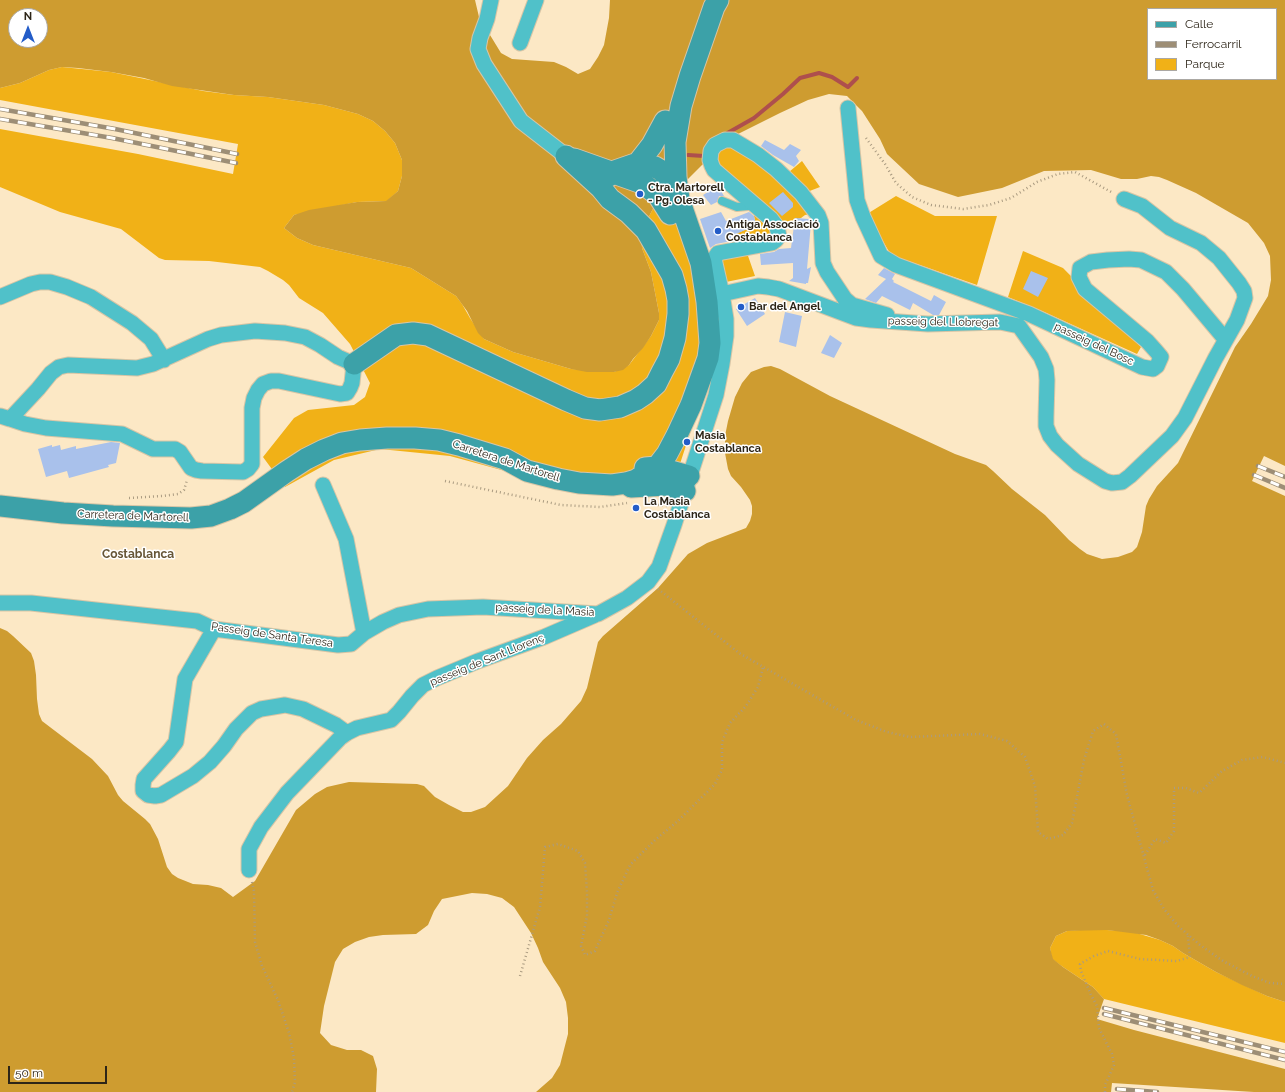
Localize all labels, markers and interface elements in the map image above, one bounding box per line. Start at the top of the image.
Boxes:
north arrow [8,8,48,48]
legend [1147,8,1277,80]
text: N [24,10,32,23]
text: Calle [1185,17,1213,31]
text: Ferrocarril [1185,37,1242,51]
text: Parque [1185,57,1225,71]
place label: Ctra. Martorell - Pg. Olesa [648,181,724,207]
marker: Ctra. Martorell - Pg. Olesa [635,189,645,199]
place label: Antiga Associació Costablanca [726,218,819,244]
marker: Antiga Associació Costablanca [713,226,723,236]
place label: Bar del Angel [749,300,821,314]
marker: Bar del Angel [736,302,746,312]
street label: passeig del Llobregat [888,314,998,330]
street label: passeig del Bosc [1052,320,1136,368]
place label: Masia Costablanca [695,429,761,455]
street label: Carretera de Martorell [451,437,561,485]
marker: Masia Costablanca [682,437,692,447]
place label: La Masia Costablanca [644,495,710,521]
marker: La Masia Costablanca [631,503,641,513]
street label: Carretera de Martorell [77,507,189,525]
district label: Costablanca [102,547,174,561]
street label: passeig de la Masia [495,601,595,619]
street label: Passeig de Santa Teresa [210,620,334,650]
street label: passeig de Sant Llorenç [428,631,546,689]
scale bar [10,1058,109,1084]
text: 50 m [15,1066,43,1080]

